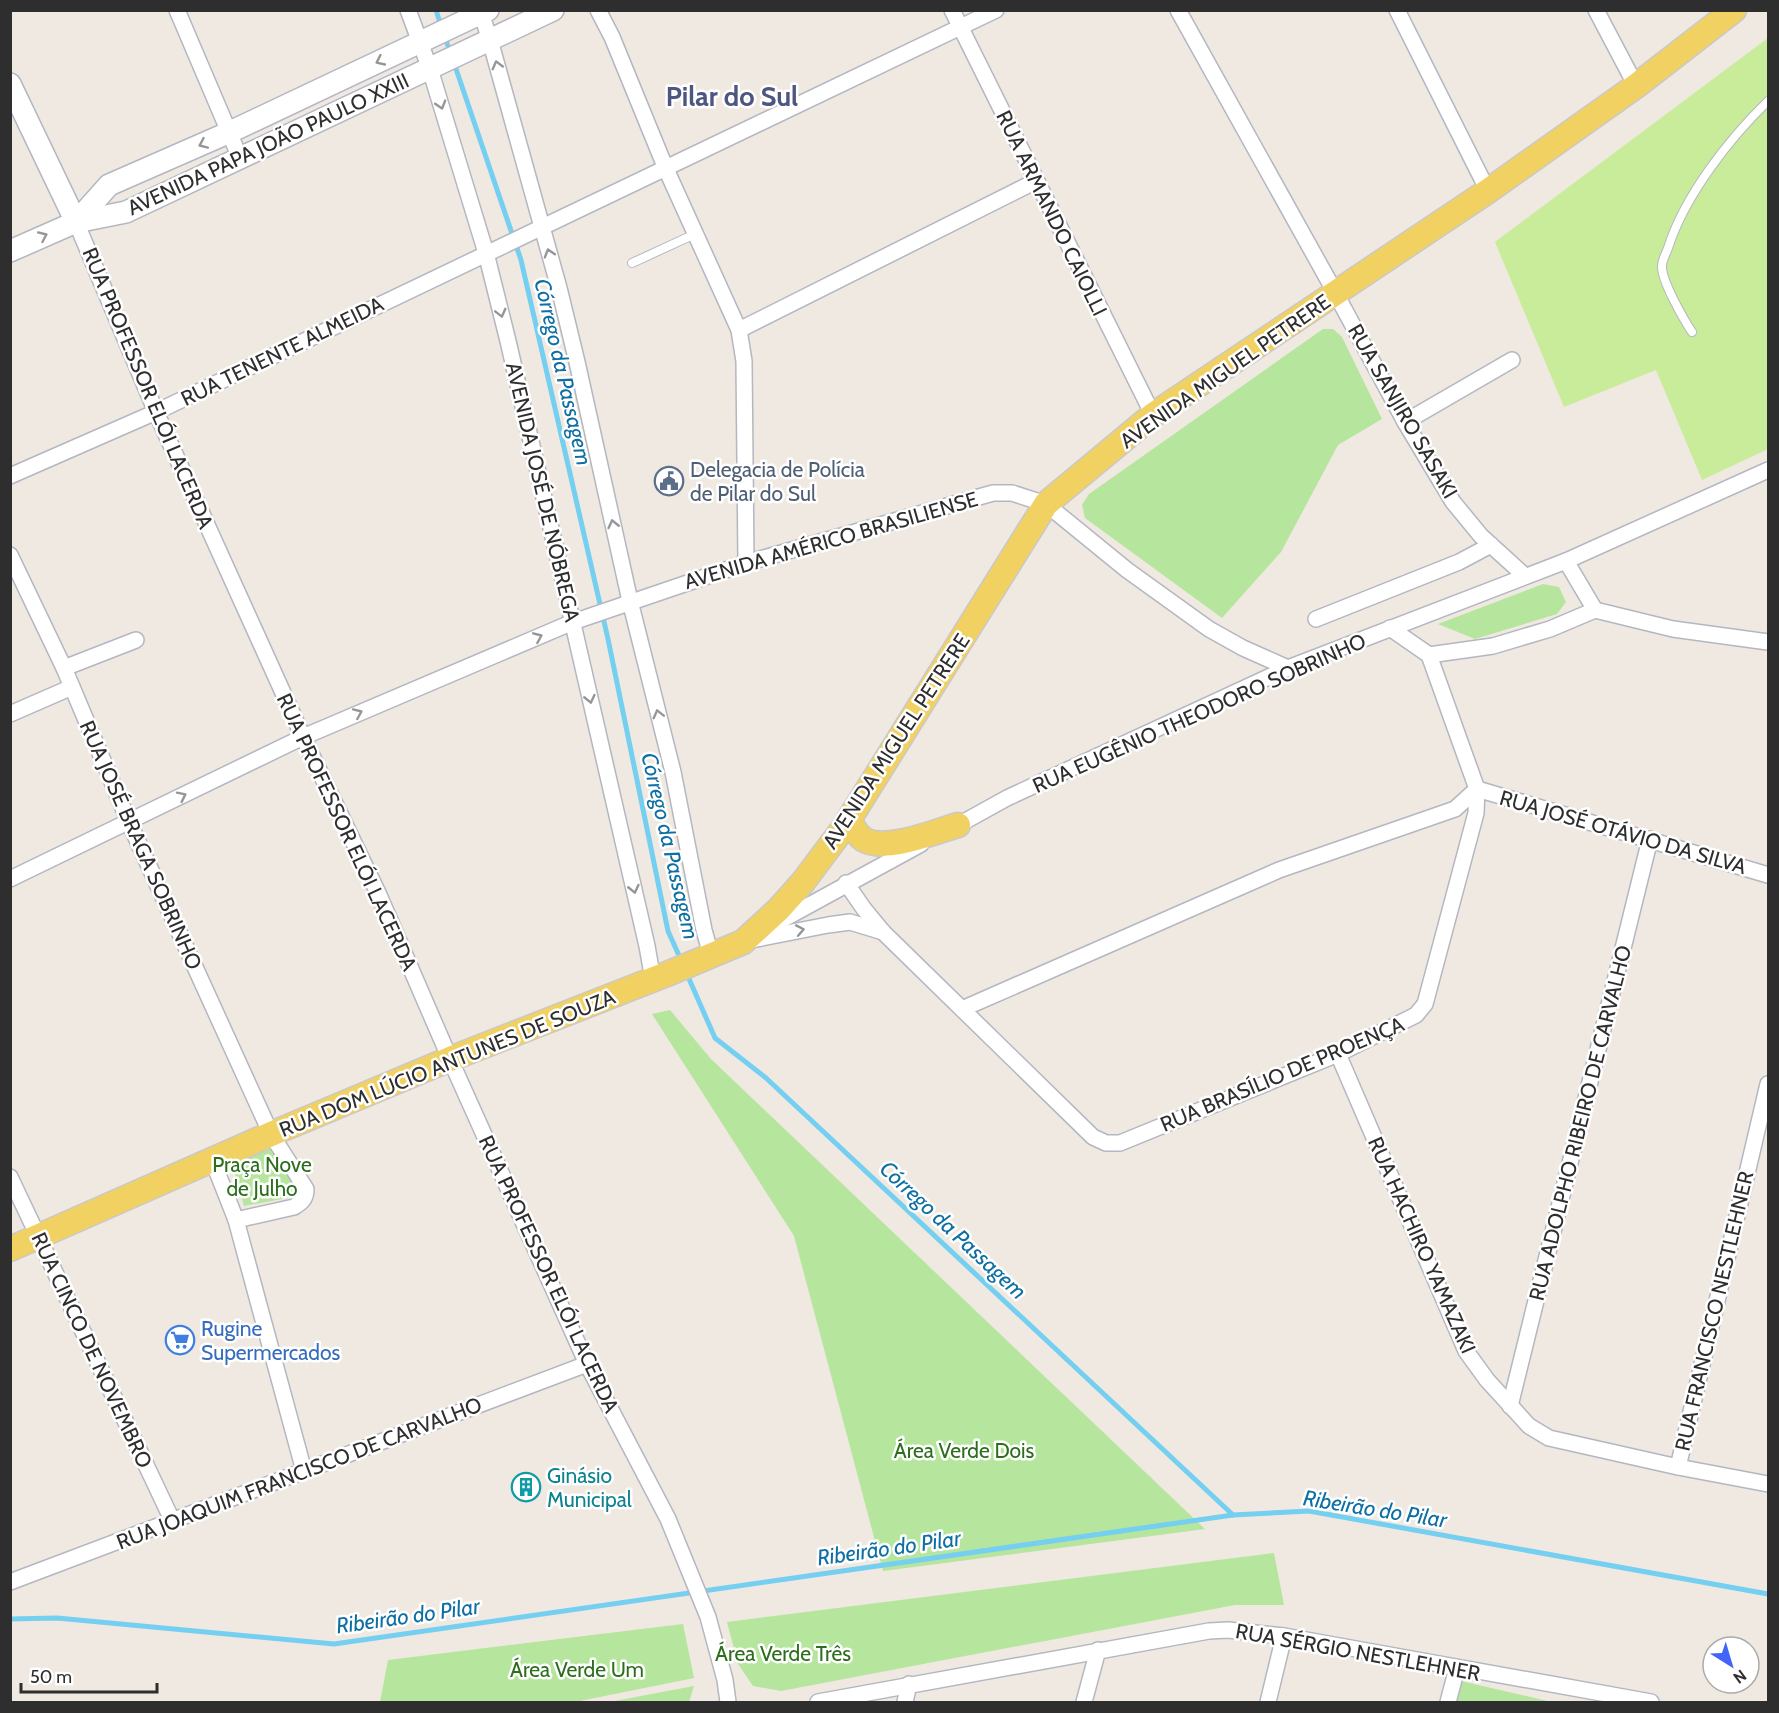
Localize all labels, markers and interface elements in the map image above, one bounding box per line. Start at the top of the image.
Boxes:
one-way arrow [376,53,387,65]
one-way arrow [492,60,504,70]
street label: AVENIDA PAPA JOÃO PAULO XXIII [123,67,413,220]
district label: Pilar do Sul [666,80,798,113]
one-way arrow [434,99,446,110]
street label: RUA ARMANDO CAIOLLI [991,106,1113,320]
one-way arrow [199,136,210,148]
one-way arrow [37,232,48,244]
street label: RUA PROFESSOR ELÓI LACERDA [77,244,219,532]
one-way arrow [544,248,556,259]
water label: Córrego da Passagem [528,276,598,468]
street label: AVENIDA MIGUEL PETRERE [1115,289,1335,453]
street label: RUA TENENTE ALMEIDA [177,291,387,411]
one-way arrow [494,308,507,318]
street label: RUA SANJIRO SASAKI [1343,319,1463,503]
street label: AVENIDA JOSÉ DE NÓBREGA [501,360,585,624]
place label: Delegacia de Polícia de Pilar do Sul [690,457,865,506]
public building icon: Delegacia de Polícia de Pilar do Sul [653,465,685,497]
street label: AVENIDA AMÉRICO BRASILIENSE [681,486,981,594]
one-way arrow [608,519,621,529]
street label: RUA EUGÊNIO THEODORO SOBRINHO [1028,628,1370,798]
street label: AVENIDA MIGUEL PETRERE [817,629,975,853]
one-way arrow [531,632,542,644]
street label: RUA PROFESSOR ELÓI LACERDA [272,689,422,975]
one-way arrow [583,694,596,704]
one-way arrow [352,708,363,720]
one-way arrow [653,709,666,719]
street label: RUA JOSÉ BRAGA SOBRINHO [75,717,207,973]
water label: Córrego da Passagem [635,750,705,942]
street label: RUA JOSÉ OTÁVIO DA SILVA [1497,785,1749,879]
one-way arrow [175,792,186,803]
one-way arrow [627,884,640,894]
one-way arrow [795,924,805,937]
street label: RUA ADOLPHO RIBEIRO DE CARVALHO [1524,943,1636,1303]
street label: RUA DOM LÚCIO ANTUNES DE SOUZA [275,984,619,1142]
street label: RUA BRASÍLIO DE PROENÇA [1156,1011,1408,1137]
street label: RUA PROFESSOR ELÓI LACERDA [474,1131,624,1417]
street label: RUA HACHIRO YAMAZAKI [1363,1133,1481,1357]
park label: Praça Nove de Julho [212,1152,312,1201]
water label: Córrego da Passagem [874,1155,1032,1305]
street label: RUA FRANCISCO NESTLEHNER [1670,1168,1758,1453]
street label: RUA CINCO DE NOVEMBRO [26,1228,158,1472]
place label: Rugine Supermercados [201,1316,341,1365]
supermarket icon: Rugine Supermercados [164,1324,196,1356]
street label: RUA JOAQUIM FRANCISCO DE CARVALHO [113,1392,485,1554]
park label: Área Verde Dois [894,1438,1035,1463]
place label: Ginásio Municipal [547,1463,632,1512]
building icon: Ginásio Municipal [510,1471,542,1503]
water label: Ribeirão do Pilar [1301,1484,1450,1534]
water label: Ribeirão do Pilar [815,1524,964,1571]
water label: Ribeirão do Pilar [334,1592,483,1639]
street label: RUA SÉRGIO NESTLEHNER [1234,1618,1483,1686]
north arrow [1701,1635,1761,1695]
park label: Área Verde Três [715,1641,851,1666]
scale bar [21,1656,158,1694]
park label: Área Verde Um [510,1657,644,1682]
text: 50 m [30,1666,72,1688]
text: N [1729,1666,1750,1688]

